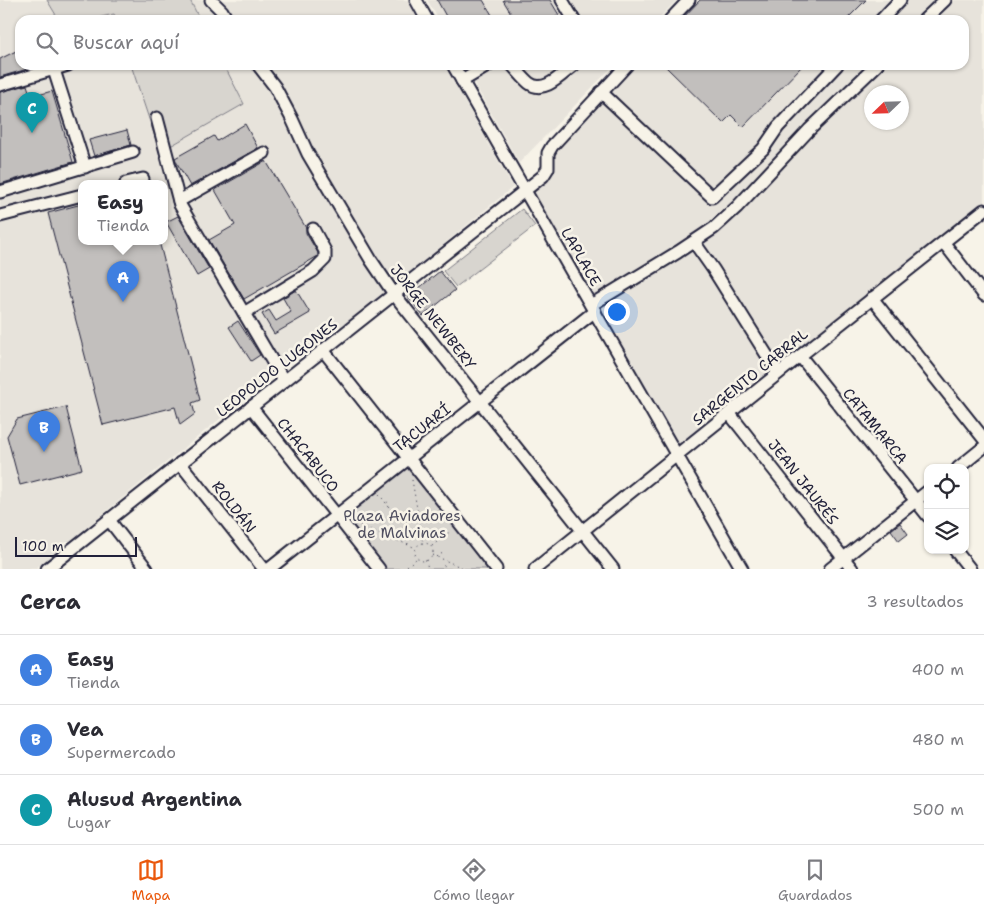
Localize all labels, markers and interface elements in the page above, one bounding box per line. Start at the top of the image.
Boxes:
search box [15,15,969,70]
icon: search [33,29,61,57]
text: Buscar aquí [73,30,179,55]
north arrow [864,85,909,130]
pin: C [16,92,48,133]
popup [78,180,168,245]
text: Easy [97,190,144,215]
text: Tienda [97,215,149,236]
street label: LAPLACE [556,224,606,290]
street label: JORGE NEWBERY [386,260,480,374]
pin: A [107,261,139,302]
your location [604,299,630,325]
street label: LEOPOLDO LUGONES [212,314,342,422]
street label: SARGENTO CABRAL [688,324,812,430]
street label: CATAMARCA [838,384,912,468]
street label: TACUARÍ [389,399,455,457]
pin: B [28,411,60,452]
street label: CHACABUCO [273,414,343,496]
street label: JEAN JAURÉS [763,435,843,529]
map controls [924,464,969,554]
button: locate [924,464,969,509]
street label: ROLDÁN [207,476,261,537]
park label: Plaza Aviadores de Malvinas [343,506,461,543]
button: layers [924,509,969,554]
scale bar [15,534,138,557]
text: 100 m [22,537,64,555]
text: Cerca [20,588,81,616]
text: 3 resultados [866,591,964,612]
text: Easy [67,647,114,672]
text: A [30,659,42,680]
text: 400 m [911,659,964,680]
text: Tienda [67,672,120,693]
text: Vea [67,717,103,742]
text: B [31,729,41,750]
text: 480 m [912,729,964,750]
text: Supermercado [67,742,176,763]
text: Alusud Argentina [67,787,242,812]
text: C [31,799,41,820]
text: 500 m [913,799,964,820]
text: Lugar [67,812,111,833]
tab: Mapa [132,856,170,904]
tab: Cómo llegar [433,856,515,904]
tab: Guardados [778,856,852,904]

